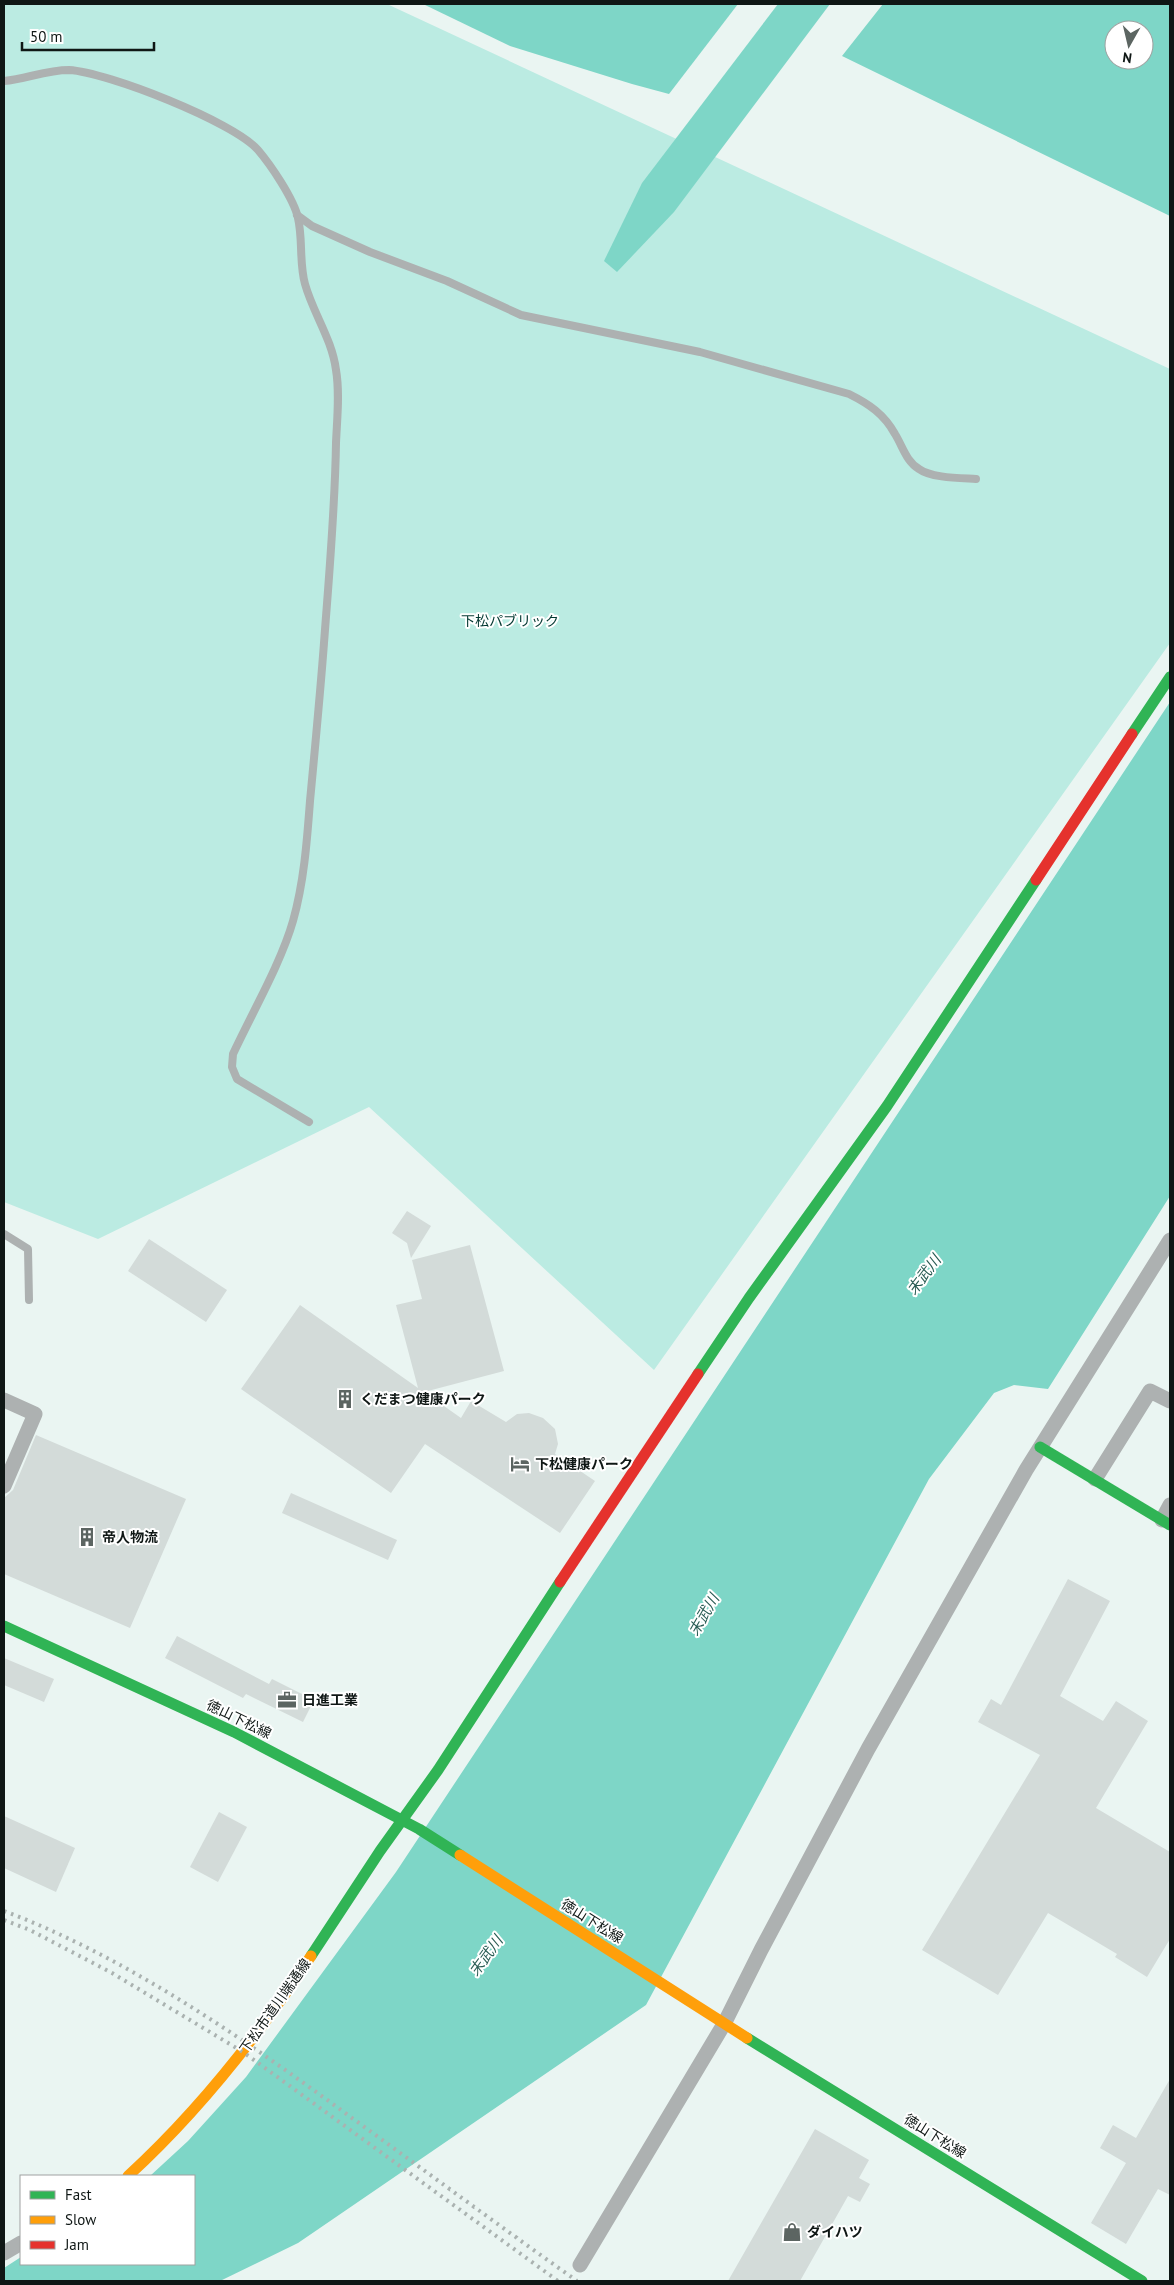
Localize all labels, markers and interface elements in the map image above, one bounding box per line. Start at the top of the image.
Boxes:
scale bar [22,20,155,52]
north arrow [1104,20,1154,70]
text: 50 m [30,27,63,46]
text: N [1121,48,1133,67]
park label: 下松パブリック [461,612,559,630]
water label: 末武川 [902,1249,946,1298]
building icon: くだまつ健康パーク [334,1388,356,1410]
place label: くだまつ健康パーク [360,1390,486,1408]
hotel icon: 下松健康パーク [509,1453,531,1475]
place label: 下松健康パーク [535,1455,633,1473]
building icon: 帝人物流 [76,1526,98,1548]
place label: 帝人物流 [102,1528,158,1546]
water label: 末武川 [684,1589,724,1639]
office icon: 日進工業 [276,1689,298,1711]
place label: 日進工業 [302,1691,358,1709]
street label: 徳山下松線 [204,1696,274,1742]
street label: 徳山下松線 [558,1895,626,1947]
water label: 末武川 [465,1930,508,1979]
street label: 下松市道川端通線 [236,1955,314,2057]
street label: 徳山下松線 [901,2110,969,2162]
legend [20,2175,195,2265]
text: Fast [65,2185,92,2204]
text: Slow [65,2210,96,2229]
shop icon: ダイハツ [781,2221,803,2243]
place label: ダイハツ [807,2223,863,2241]
text: Jam [64,2235,89,2254]

